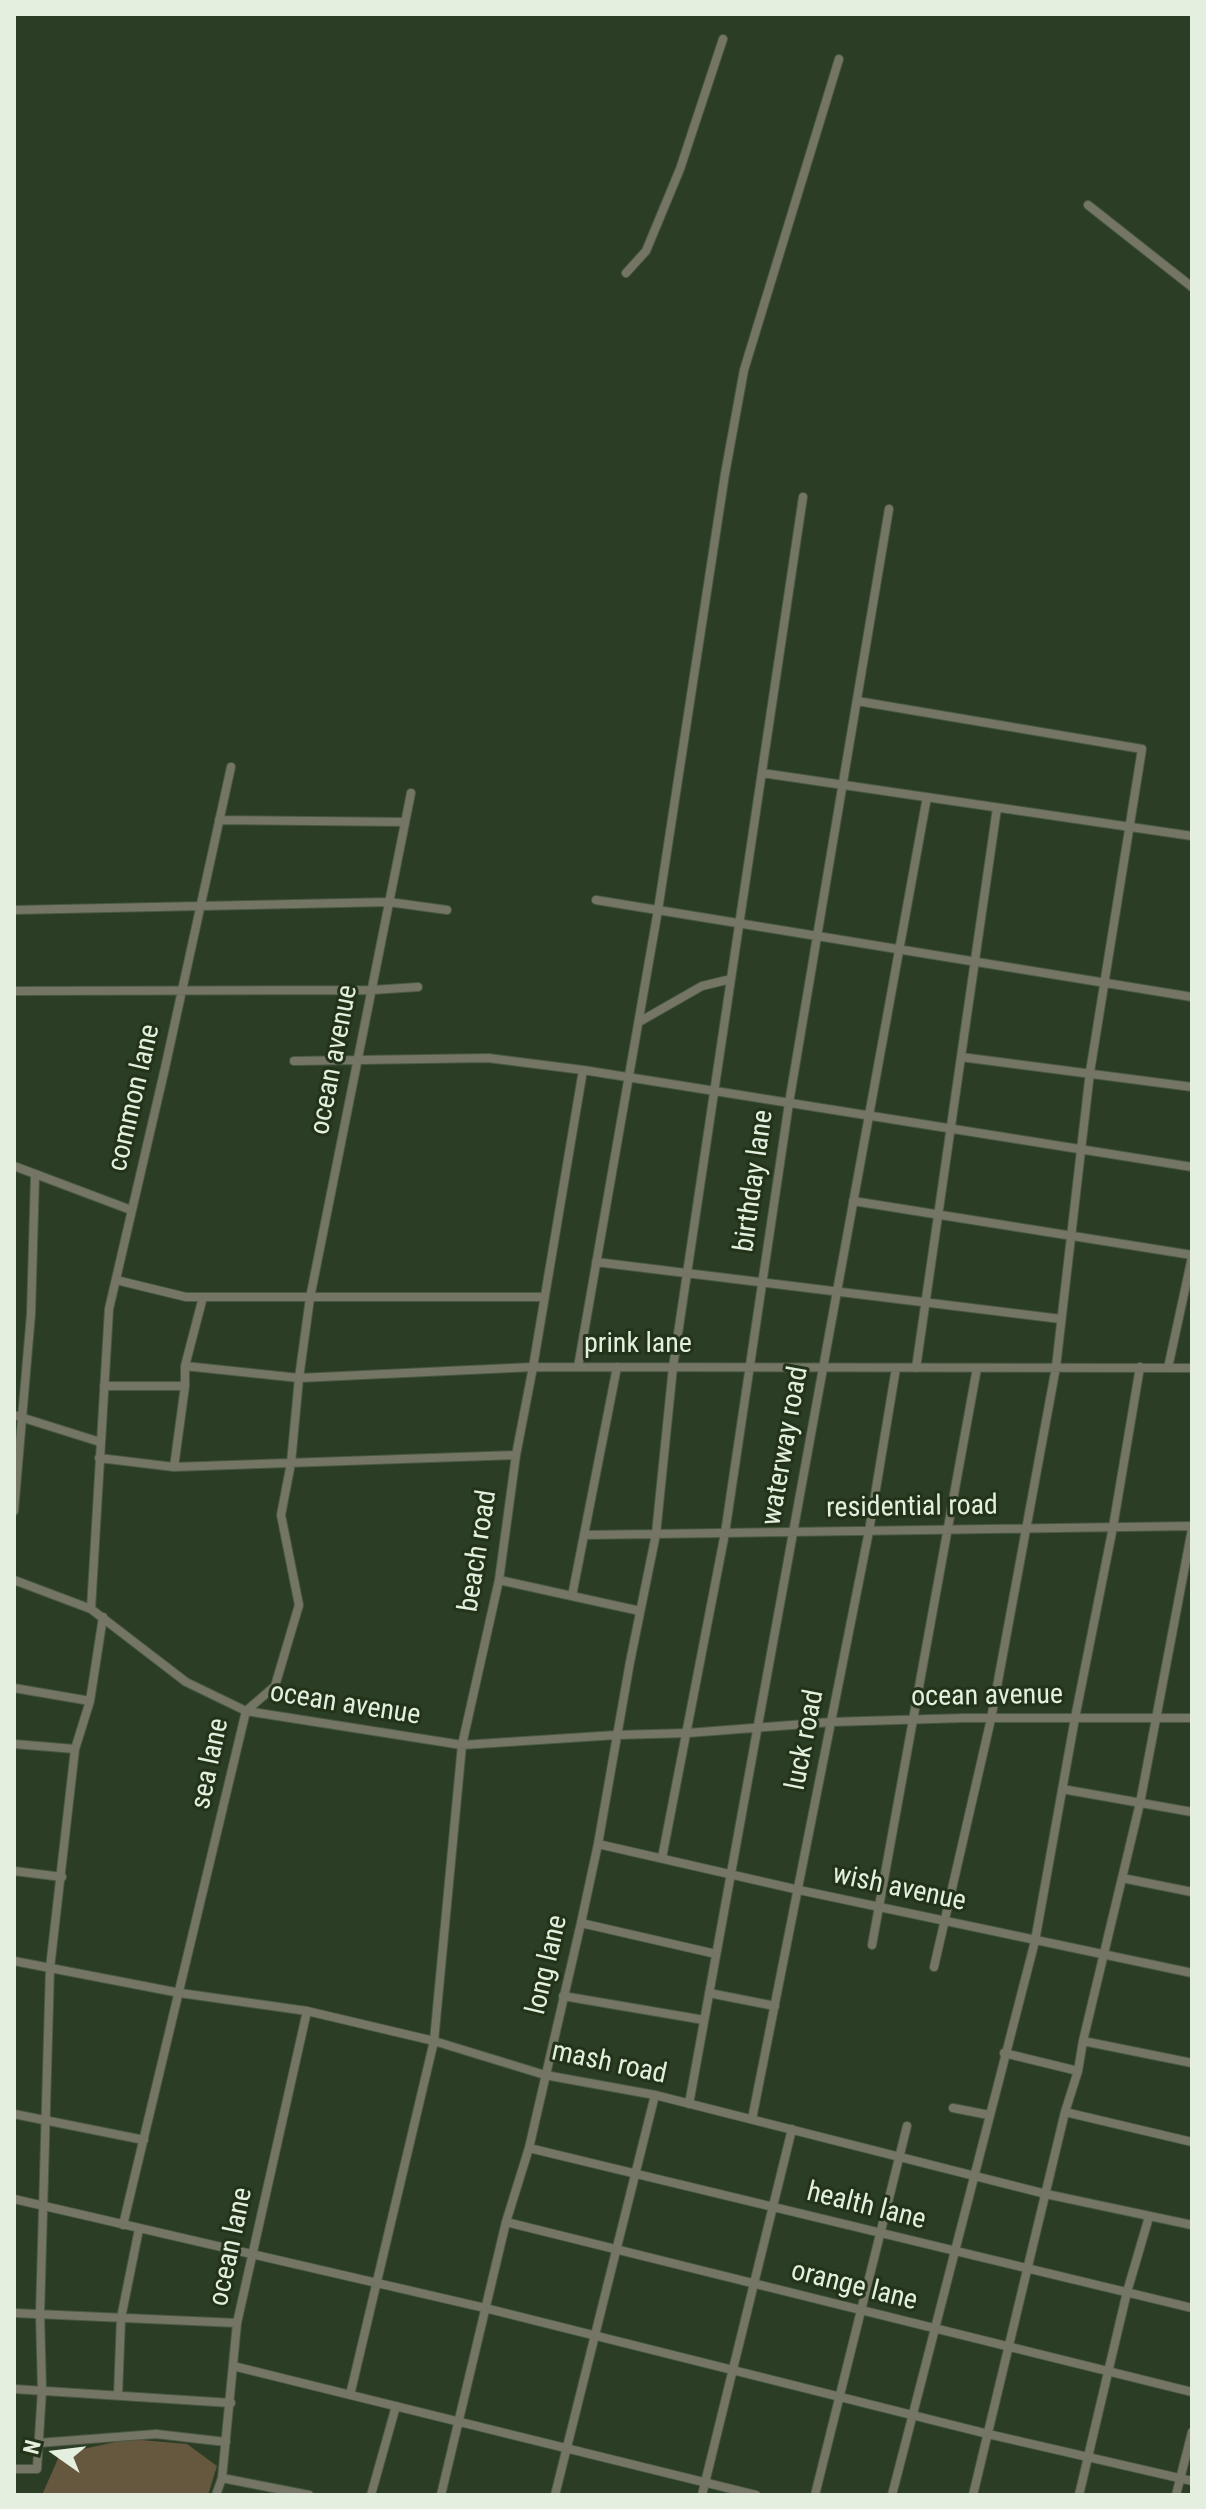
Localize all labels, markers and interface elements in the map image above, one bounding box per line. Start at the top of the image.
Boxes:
street label: ocean avenue [304,982,366,1138]
street label: common lane [102,1021,168,1175]
street label: birthday lane [728,1108,782,1254]
street label: prink lane [584,1328,692,1362]
street label: waterway road [755,1364,817,1528]
street label: beach road [453,1488,505,1614]
street label: residential road [826,1490,998,1526]
street label: ocean avenue [267,1677,423,1733]
street label: ocean avenue [911,1679,1063,1715]
street label: luck road [780,1687,832,1793]
street label: sea lane [185,1715,237,1813]
street label: wish avenue [829,1858,969,1920]
street label: long lane [520,1912,576,2018]
street label: mash road [548,2035,670,2093]
street label: health lane [803,2176,929,2238]
street label: ocean lane [203,2185,261,2309]
street label: orange lane [787,2255,921,2319]
north arrow [16,2413,96,2493]
text: N [18,2438,46,2457]

